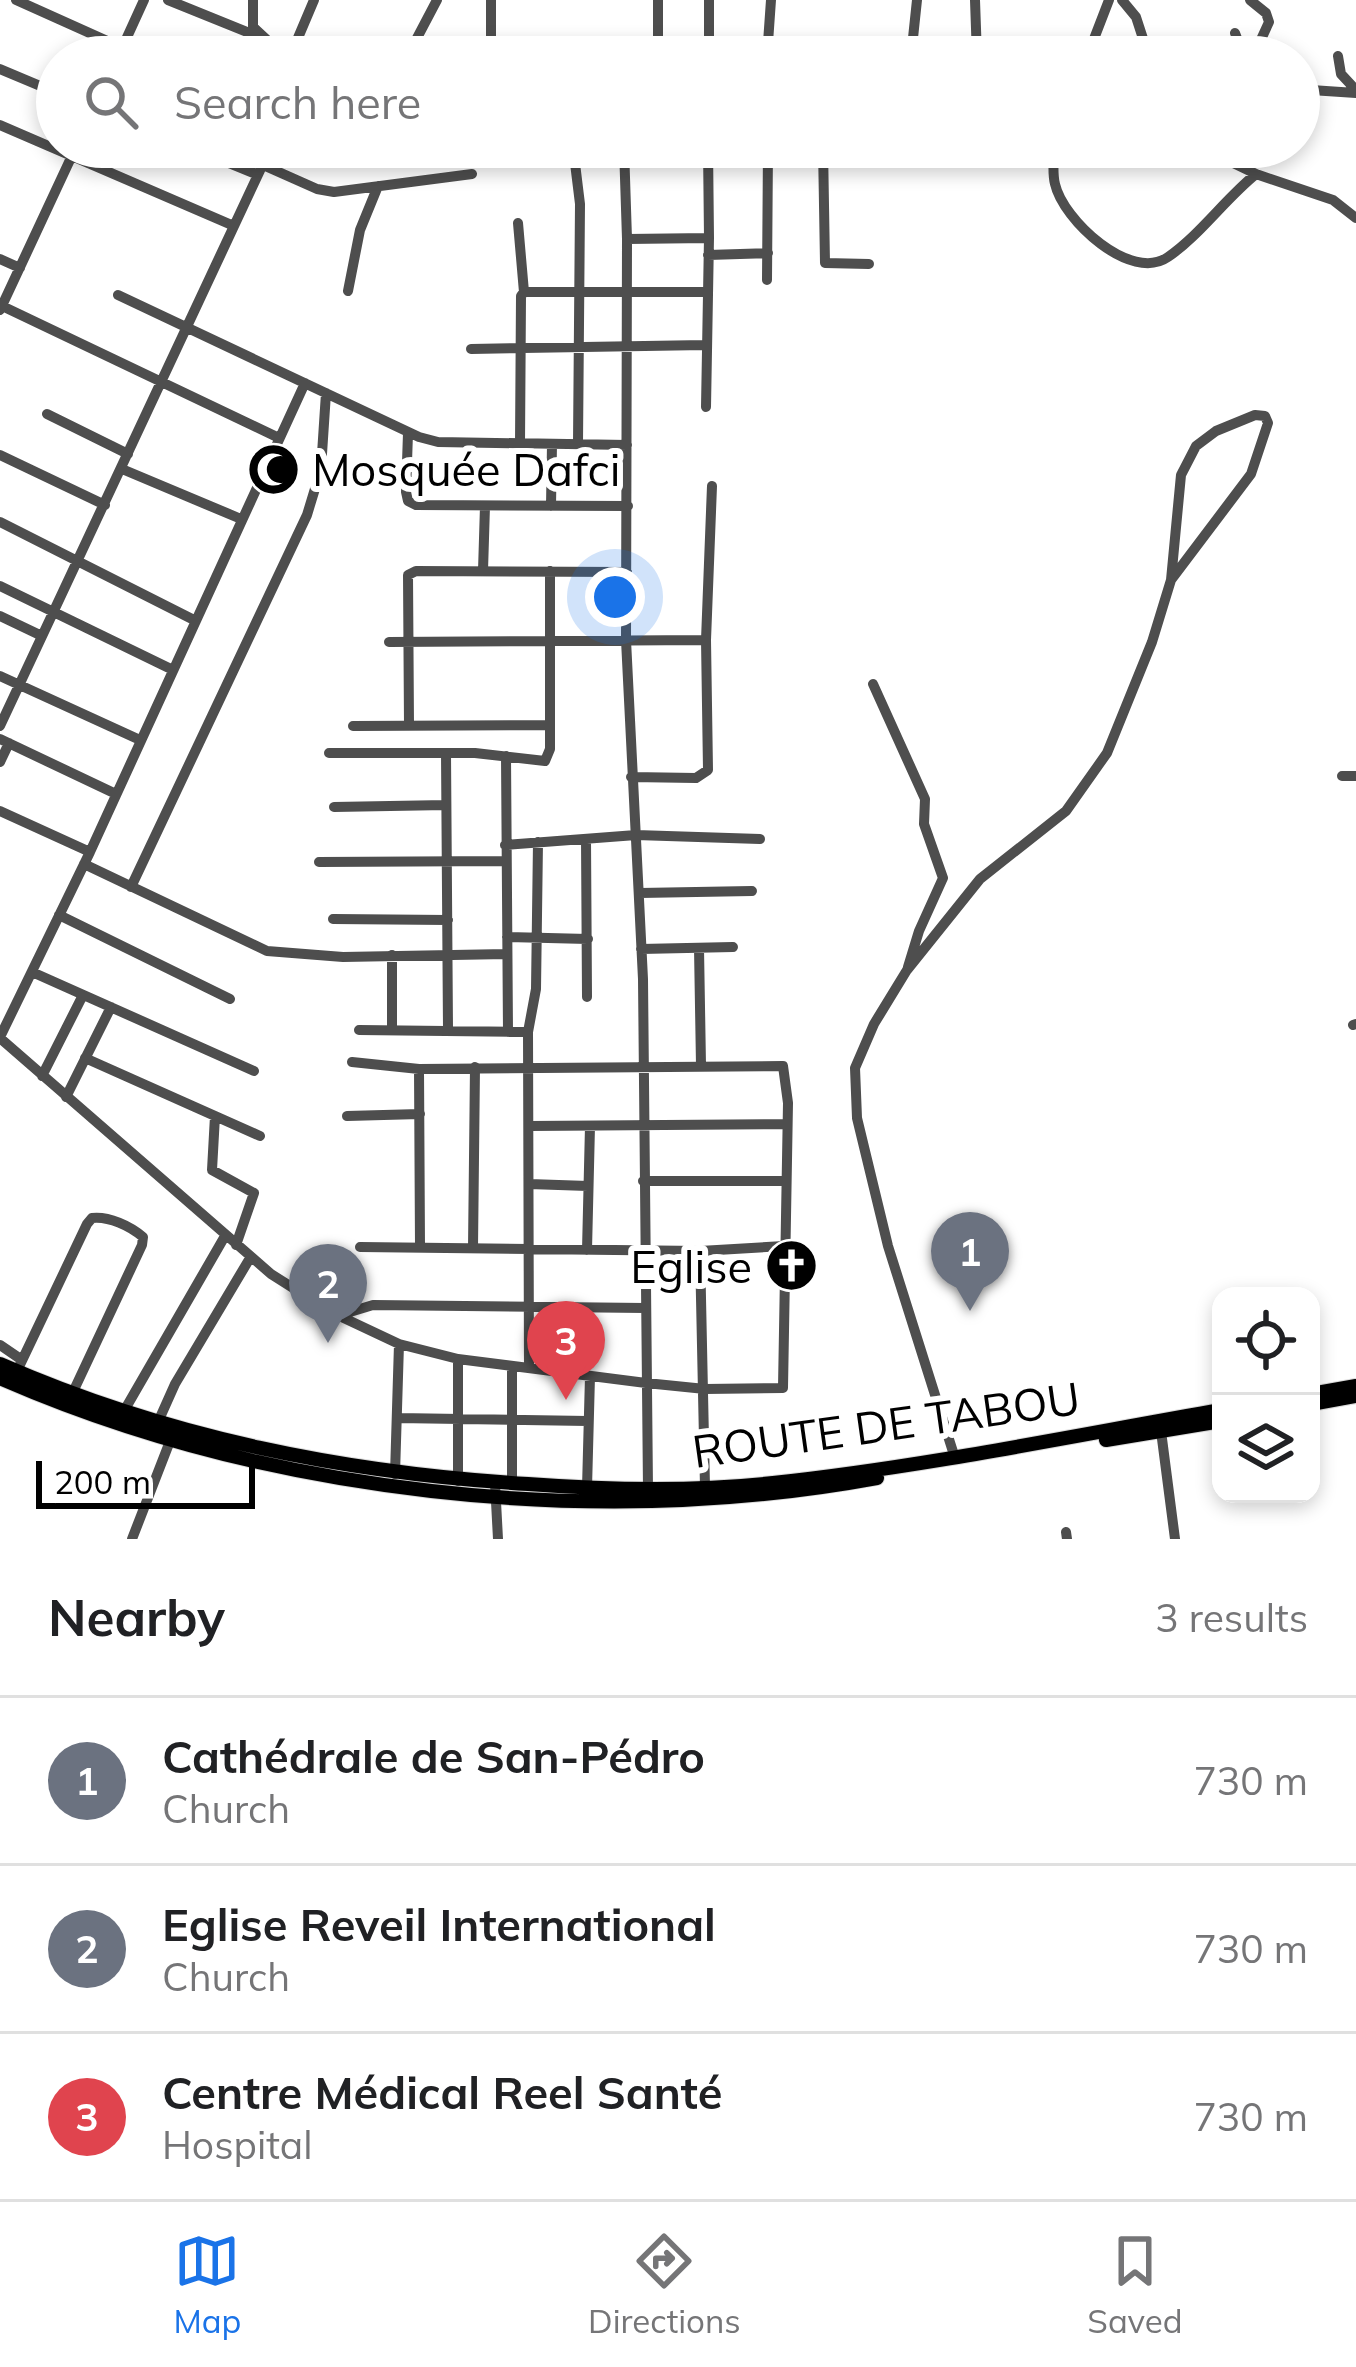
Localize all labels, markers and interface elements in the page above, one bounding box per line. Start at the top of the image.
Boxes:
search box [36,36,1320,168]
icon: search [78,69,144,135]
text: Search here [174,74,421,130]
mosque icon: Mosquée Dafci [245,441,301,497]
place label: Mosquée Dafci [312,441,620,497]
your location [585,567,645,627]
pin: 1 [931,1212,1009,1311]
place label: Eglise [630,1238,752,1294]
church icon: Eglise [763,1238,819,1294]
pin: 2 [289,1244,367,1343]
map controls [1212,1287,1320,1503]
button: locate [1212,1287,1320,1395]
pin: 3 [527,1301,605,1400]
street label: ROUTE DE TABOU [689,1369,1083,1479]
button: layers [1212,1395,1320,1503]
scale bar [36,1455,255,1508]
text: 200 m [54,1461,151,1502]
text: Nearby [48,1585,225,1649]
text: 3 results [1155,1593,1308,1642]
text: Cathédrale de San-Pédro [162,1728,705,1784]
text: 1 [75,1756,99,1805]
text: 730 m [1193,1756,1308,1805]
text: Church [162,1784,290,1833]
text: Eglise Reveil International [162,1896,716,1952]
text: 2 [75,1924,99,1973]
text: 730 m [1193,1924,1308,1973]
text: Church [162,1952,290,2001]
text: Centre Médical Reel Santé [162,2064,722,2120]
text: 3 [75,2092,99,2141]
text: 730 m [1193,2092,1308,2141]
text: Hospital [162,2120,313,2169]
tab: Map [173,2228,241,2341]
tab: Directions [588,2228,741,2341]
tab: Saved [1087,2228,1183,2341]

